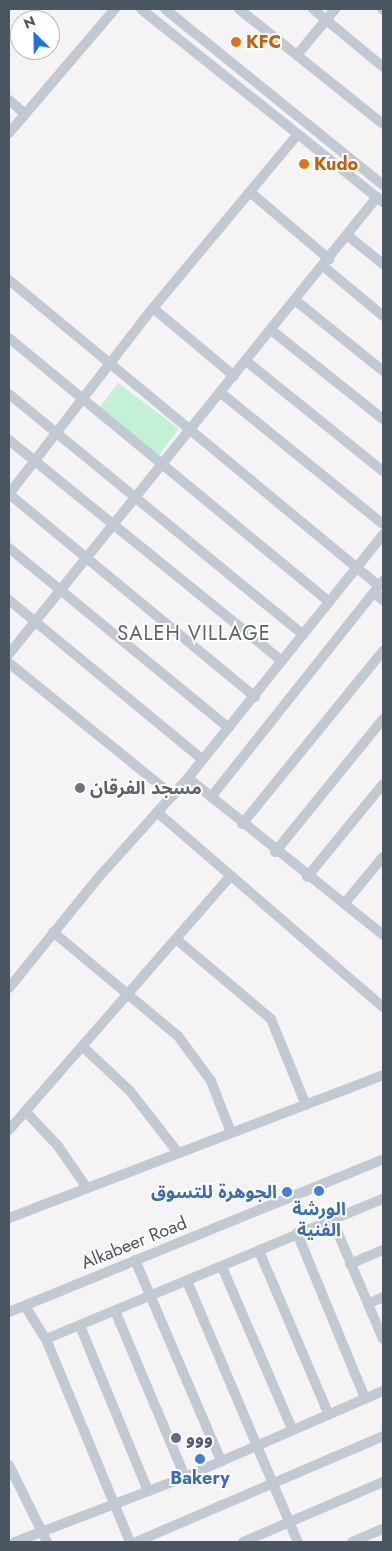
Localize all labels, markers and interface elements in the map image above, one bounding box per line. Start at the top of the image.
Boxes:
north arrow [10,10,60,60]
text: N [21,11,39,33]
place label: KFC [246,31,281,53]
marker: KFC [230,36,242,48]
place label: Kudo [314,153,358,175]
marker: Kudo [298,158,310,170]
district label: SALEH VILLAGE [116,621,272,645]
place label: مسجد الفرقان [90,777,202,799]
marker: مسجد الفرقان [74,782,86,794]
place label: الجوهرة للتسوق [151,1181,277,1203]
marker: الورشة الفنية [313,1185,325,1197]
marker: الجوهرة للتسوق [281,1186,293,1198]
place label: الورشة الفنية [292,1199,346,1242]
street label: Alkabeer Road [78,1212,190,1274]
place label: ووو [186,1427,213,1449]
marker: ووو [170,1432,182,1444]
marker: Bakery [194,1453,206,1465]
place label: Bakery [170,1467,230,1489]

